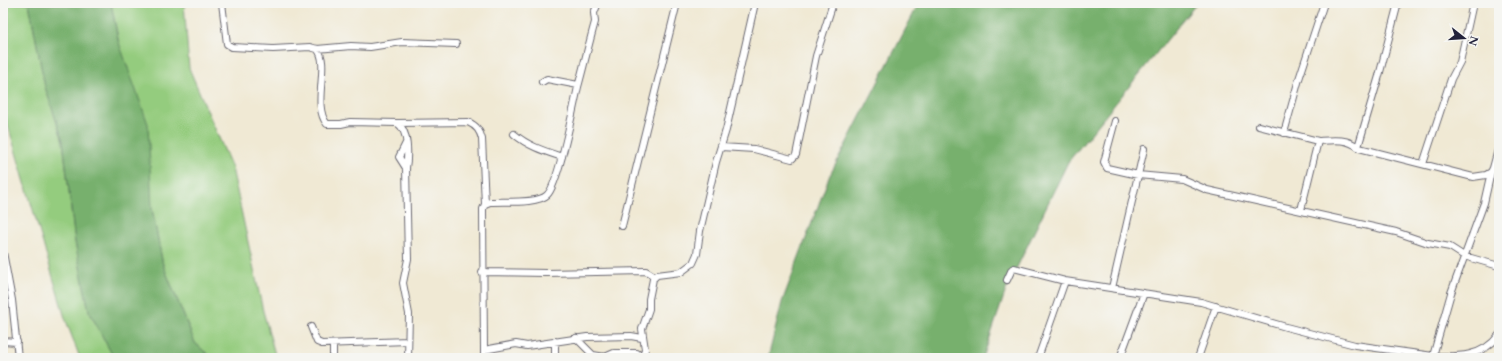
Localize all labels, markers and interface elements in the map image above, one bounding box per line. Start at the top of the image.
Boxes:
north arrow [1444,18,1484,58]
text: N [1464,34,1482,48]

